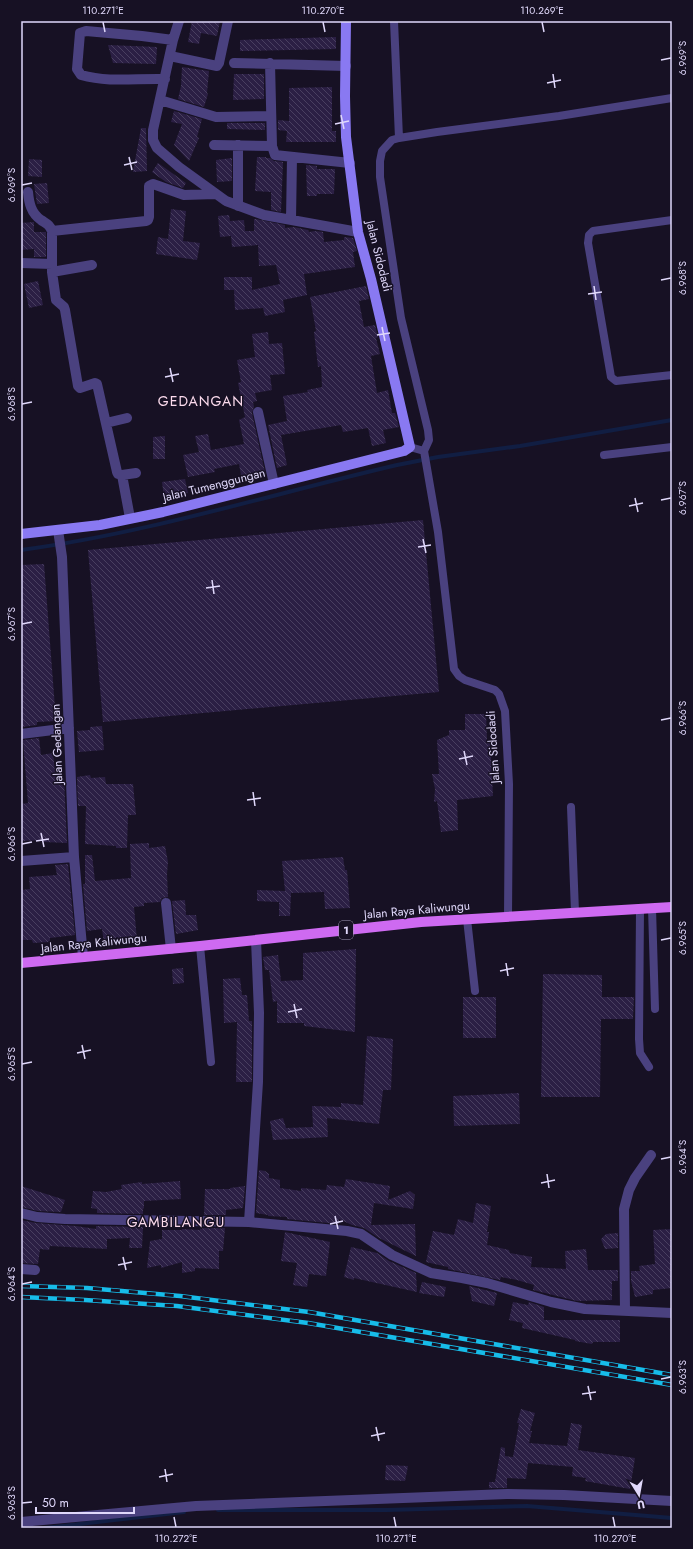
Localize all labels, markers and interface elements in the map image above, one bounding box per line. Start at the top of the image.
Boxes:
text: 110.271°E [82,3,124,18]
text: 110.270°E [301,3,345,18]
text: 110.269°E [520,3,564,18]
text: 6.969°S [675,40,690,75]
text: 6.969°S [4,167,19,202]
street label: Jalan Sidodadi [361,217,397,293]
text: 6.968°S [675,260,690,295]
text: 6.968°S [4,386,19,421]
district label: GEDANGAN [158,391,244,411]
street label: Jalan Tumenggungan [159,464,267,507]
text: 6.967°S [675,481,690,515]
text: 6.967°S [4,607,19,641]
text: 6.966°S [675,700,690,735]
street label: Jalan Gedangan [47,704,67,786]
street label: Jalan Sidodadi [481,710,505,786]
text: 6.966°S [4,826,19,861]
street label: Jalan Raya Kaliwungu [361,896,471,924]
text: 6.965°S [675,920,690,955]
road number: 1 [339,921,353,939]
street label: Jalan Raya Kaliwungu [38,928,148,958]
text: 6.965°S [4,1046,19,1081]
text: 6.964°S [675,1139,690,1174]
district label: GAMBILANGU [127,1212,225,1232]
text: 6.964°S [4,1266,19,1301]
text: 6.963°S [675,1359,690,1394]
north arrow [619,1475,659,1515]
text: 6.963°S [4,1485,19,1520]
scale bar [36,1489,134,1515]
text: 50 m [42,1494,69,1512]
text: U [636,1496,646,1513]
text: 110.272°E [155,1531,197,1546]
text: 110.271°E [375,1531,417,1546]
text: 110.270°E [593,1531,637,1546]

